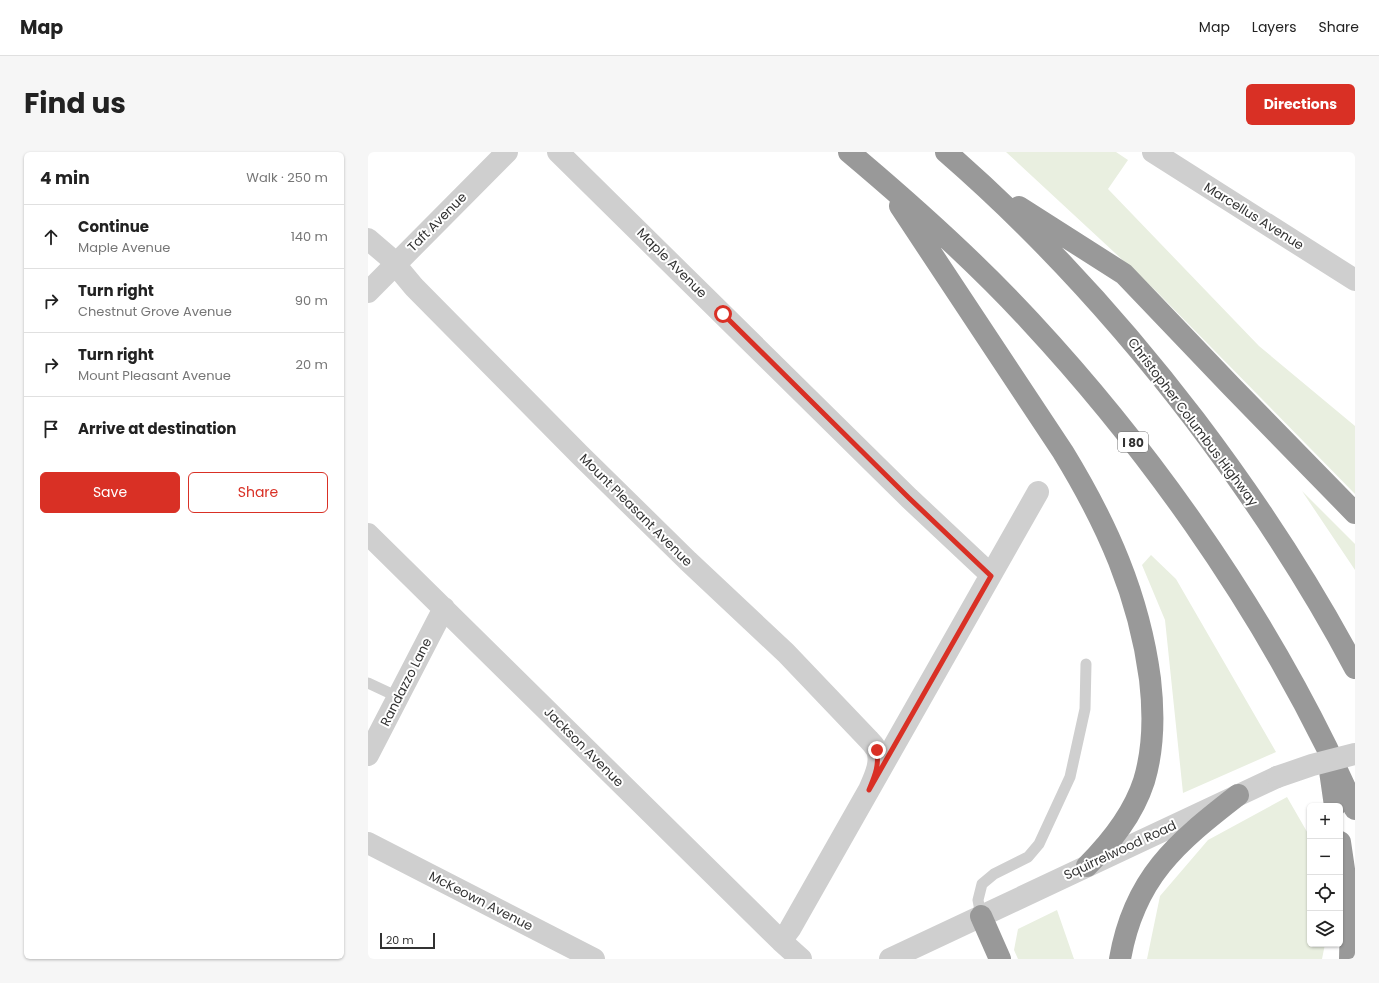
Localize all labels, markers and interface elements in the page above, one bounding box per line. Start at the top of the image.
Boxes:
text: Map [20,14,63,41]
text: Map [1199,17,1230,37]
text: Layers [1252,17,1296,37]
text: Share [1318,17,1359,37]
text: Find us [24,84,126,123]
button: Directions [1246,84,1355,125]
text: 4 min [40,166,90,190]
text: Walk · 250 m [246,168,328,187]
street label: Marcellus Avenue [1200,178,1308,254]
street label: Taft Avenue [403,188,471,256]
text: Continue [78,216,149,237]
street label: Maple Avenue [633,224,711,302]
icon: ahead [40,226,62,248]
text: 140 m [291,227,328,246]
text: Maple Avenue [78,238,170,257]
text: Turn right [78,280,154,301]
icon: right [40,290,62,312]
text: 90 m [295,291,328,310]
text: Chestnut Grove Avenue [78,302,232,321]
route start [714,305,732,323]
street label: Christopher Columbus Highway [1123,334,1263,511]
text: Turn right [78,344,154,365]
icon: right [40,354,62,376]
text: 20 m [295,355,328,374]
text: Mount Pleasant Avenue [78,366,231,385]
icon: arrive [40,418,62,440]
text: Arrive at destination [78,418,236,439]
road number: I 80 [1118,432,1148,452]
street label: Mount Pleasant Avenue [575,449,697,571]
button: Save [40,472,180,513]
button: Share [188,472,328,513]
street label: Randazzo Lane [376,634,436,730]
street label: Jackson Avenue [540,703,628,791]
route end [868,741,886,759]
map controls [1307,803,1343,947]
button: + [1307,803,1343,839]
street label: Squirrelwood Road [1061,816,1179,884]
button: − [1307,839,1343,875]
street label: McKeown Avenue [426,867,536,935]
button: locate [1307,875,1343,911]
button: layers [1307,911,1343,947]
scale bar [380,931,435,950]
text: 20 m [386,932,414,948]

